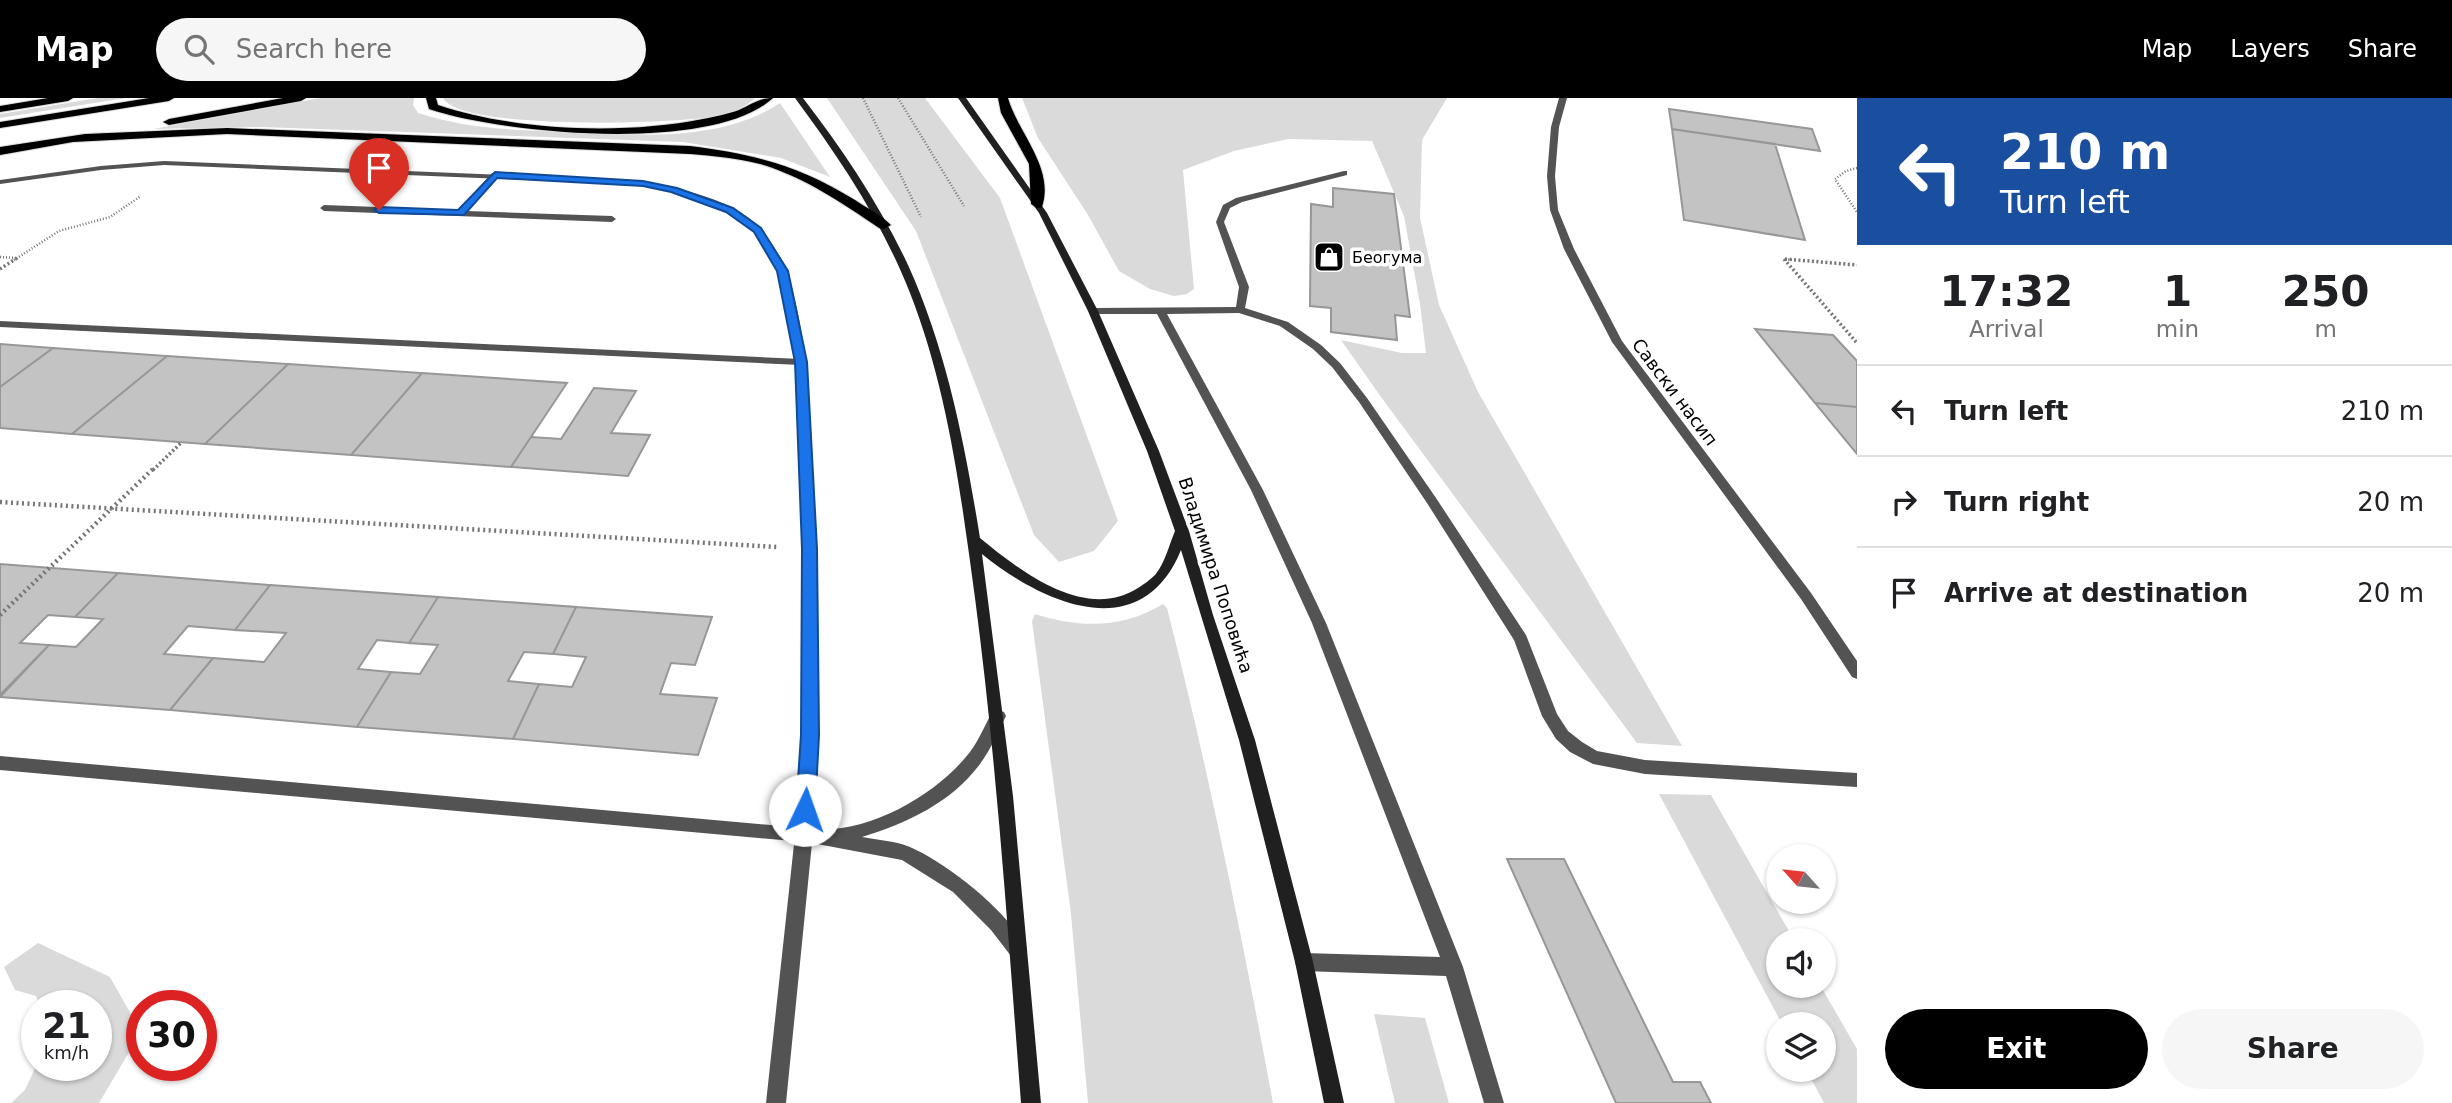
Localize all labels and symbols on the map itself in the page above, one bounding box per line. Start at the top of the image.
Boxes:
pin [349,138,409,210]
shop icon: Беогума [1312,240,1346,274]
place label: Беогума [1352,248,1422,267]
street label: Савски насип [1628,334,1722,450]
street label: Владимира Поповића [1174,474,1258,676]
position arrow [768,773,842,847]
north arrow [1766,844,1836,914]
speed limit sign: 30 [126,990,217,1081]

